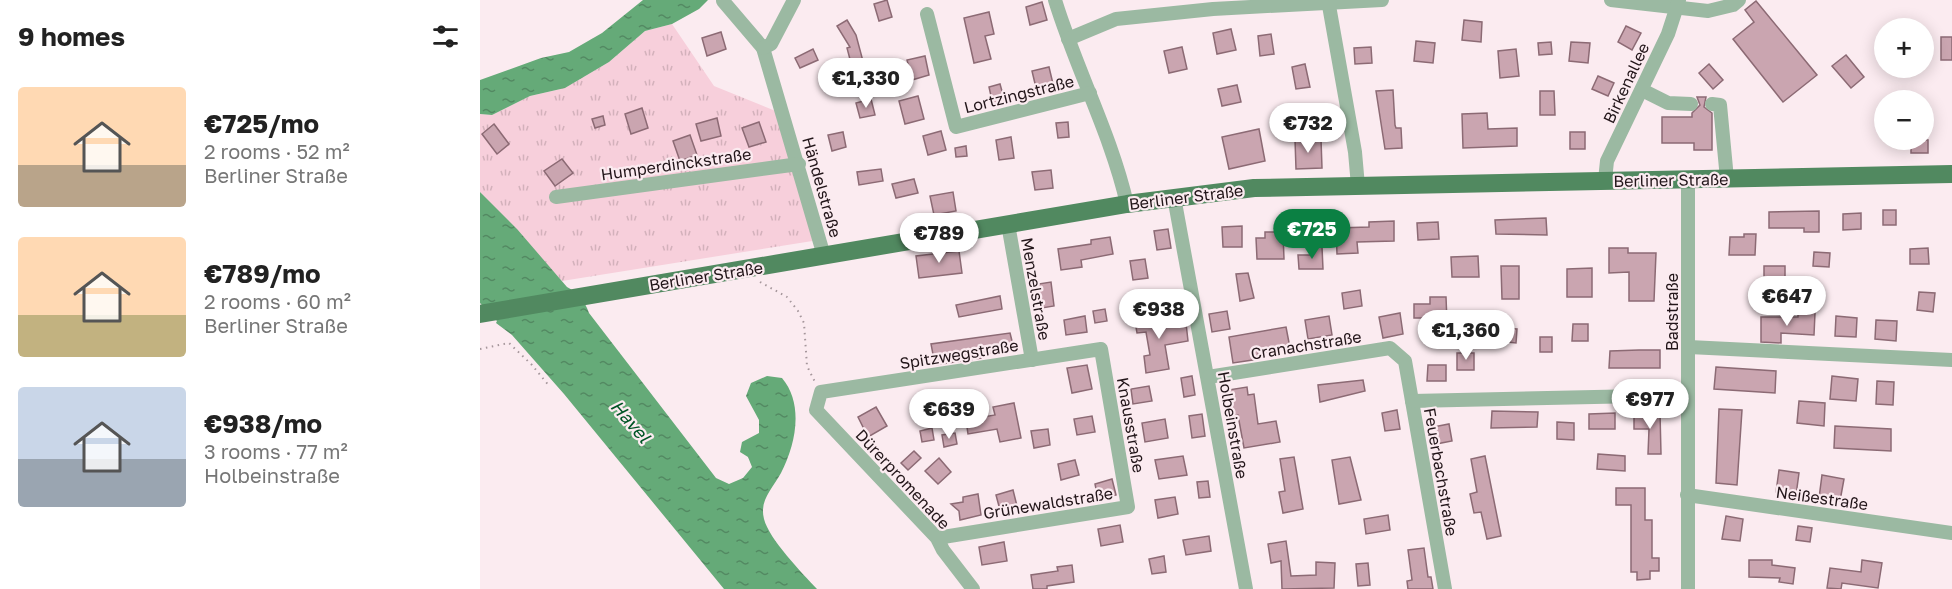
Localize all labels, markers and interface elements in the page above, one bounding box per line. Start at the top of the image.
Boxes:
map controls [1874,18,1934,150]
button: + [1874,18,1934,78]
icon: filters [429,20,462,53]
text: 9 homes [18,21,125,52]
street label: Birkenallee [1599,39,1653,127]
pin: €1,330 [817,58,915,109]
text: €1,330 [832,65,900,89]
street label: Lortzingstraße [962,71,1076,117]
button: − [1874,90,1934,150]
pin: €732 [1272,103,1344,154]
text: €725/mo [204,108,319,139]
text: €732 [1283,110,1333,134]
icon: home [66,111,138,183]
street label: Händelstraße [798,134,846,240]
text: 2 rooms · 52 m² [204,139,350,163]
street label: Humperdinckstraße [600,144,752,184]
text: Berliner Straße [204,163,348,187]
street label: Berliner Straße [1613,169,1729,191]
street label: Berliner Straße [1128,180,1244,214]
pin: €725 [1276,209,1348,260]
pin: €789 [903,213,975,264]
text: €725 [1287,216,1337,240]
text: €789 [914,220,964,244]
street label: Menzelstraße [1017,236,1055,342]
street label: Berliner Straße [648,257,764,295]
text: €789/mo [204,258,320,289]
icon: home [66,261,138,333]
street label: Badstraße [1662,273,1682,351]
pin: €647 [1751,276,1823,327]
text: €647 [1762,283,1812,307]
text: 2 rooms · 60 m² [204,289,351,313]
pin: €938 [1123,289,1195,340]
text: €938 [1133,296,1185,320]
pin: €1,360 [1417,310,1515,361]
text: Berliner Straße [204,313,348,337]
text: €1,360 [1432,317,1500,341]
street label: Cranachstraße [1249,326,1363,364]
street label: Spitzwegstraße [898,335,1020,373]
street label: Holbeinstraße [1214,370,1252,480]
street label: Knausstraße [1113,376,1149,474]
pin: €977 [1614,379,1686,430]
text: €977 [1626,386,1674,410]
pin: €639 [913,389,985,440]
water label: Havel [606,395,656,448]
text: €639 [923,396,975,420]
street label: Feuerbachstraße [1420,406,1462,538]
text: €938/mo [204,408,322,439]
icon: home [66,411,138,483]
street label: Dürerpromenade [852,425,954,533]
text: 3 rooms · 77 m² [204,439,348,463]
text: Holbeinstraße [204,463,340,487]
street label: Neißestraße [1775,482,1869,514]
street label: Grünewaldstraße [982,483,1114,523]

